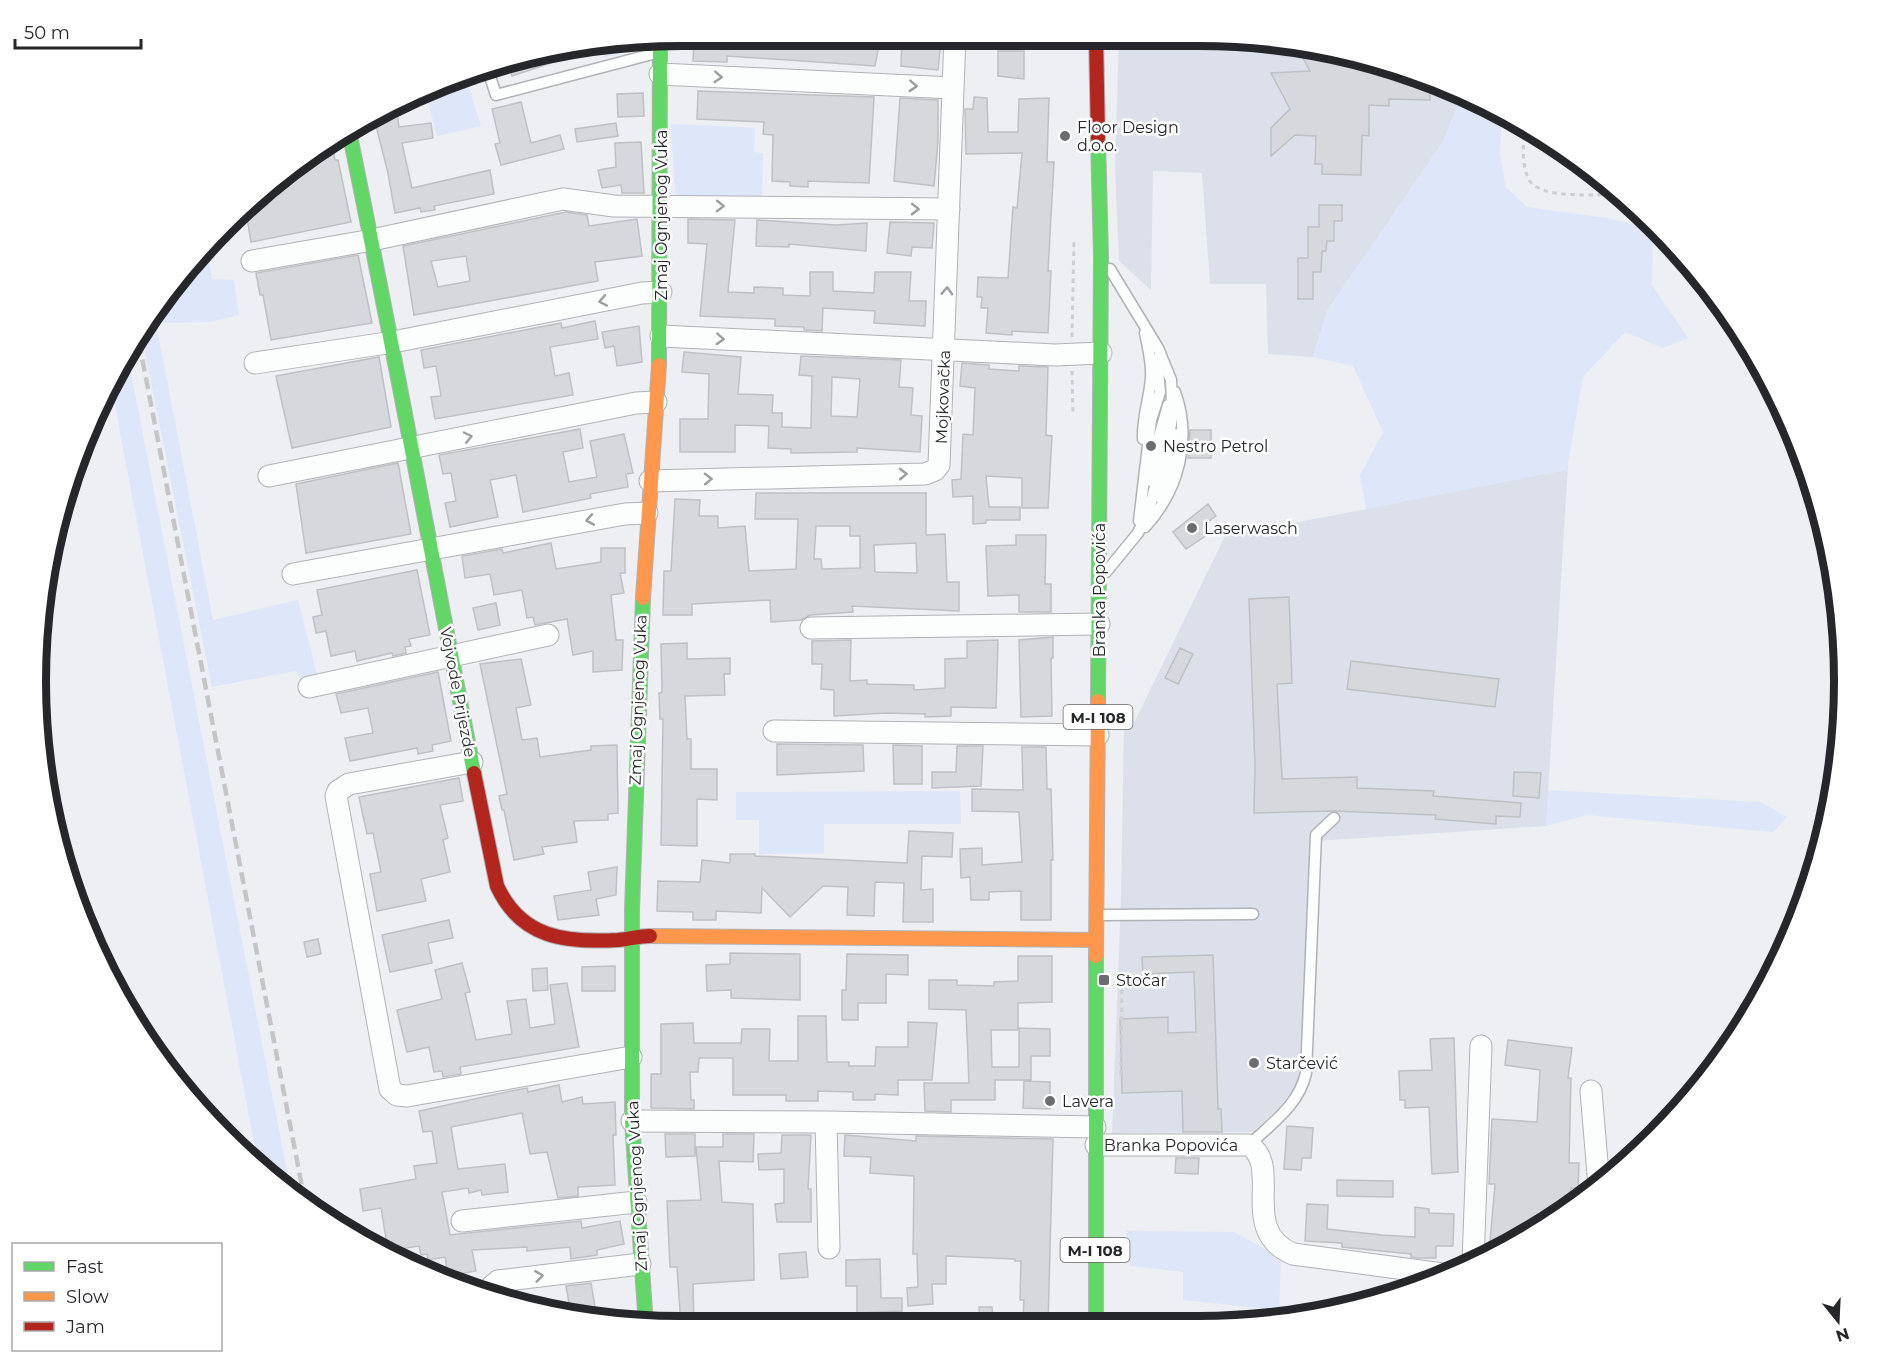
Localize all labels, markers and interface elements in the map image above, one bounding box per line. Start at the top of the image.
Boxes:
scale bar [15,12,141,50]
text: 50 m [24,22,70,44]
one-way arrow [714,70,723,83]
one-way arrow [909,80,918,93]
place label: Floor Design d.o.o. [1077,118,1179,155]
marker: Floor Design d.o.o. [1058,129,1072,143]
street label: Zmaj Ognjenog Vuka [652,130,671,300]
one-way arrow [715,200,724,213]
one-way arrow [910,202,919,215]
one-way arrow [940,286,953,295]
one-way arrow [599,294,609,307]
one-way arrow [715,332,724,345]
street label: Mojkovačka [932,350,954,444]
one-way arrow [463,431,473,444]
place label: Nestro Petrol [1163,437,1268,456]
marker: Nestro Petrol [1144,439,1158,453]
one-way arrow [899,468,908,481]
one-way arrow [704,473,713,485]
one-way arrow [585,513,595,526]
place label: Laserwasch [1204,519,1298,538]
marker: Laserwasch [1185,521,1199,535]
street label: Branka Popovića [1090,523,1109,657]
street label: Zmaj Ognjenog Vuka [626,614,650,786]
street label: Vojvode Prijezde [436,625,480,759]
road number: M-I 108 [1064,705,1132,729]
place label: Stočar [1116,971,1167,990]
marker: Stočar [1097,973,1111,987]
place label: Starčević [1266,1054,1338,1073]
marker: Starčević [1247,1056,1261,1070]
place label: Lavera [1062,1092,1114,1111]
marker: Lavera [1043,1094,1057,1108]
street label: Zmaj Ognjenog Vuka [623,1100,651,1272]
street label: Branka Popovića [1104,1136,1238,1155]
road number: M-I 108 [1060,1238,1130,1262]
legend [12,1243,222,1351]
text: Fast [66,1256,104,1278]
one-way arrow [534,1271,544,1283]
text: Slow [66,1286,109,1308]
north arrow [1808,1291,1868,1351]
text: Jam [65,1316,105,1338]
text: N [1833,1324,1852,1346]

